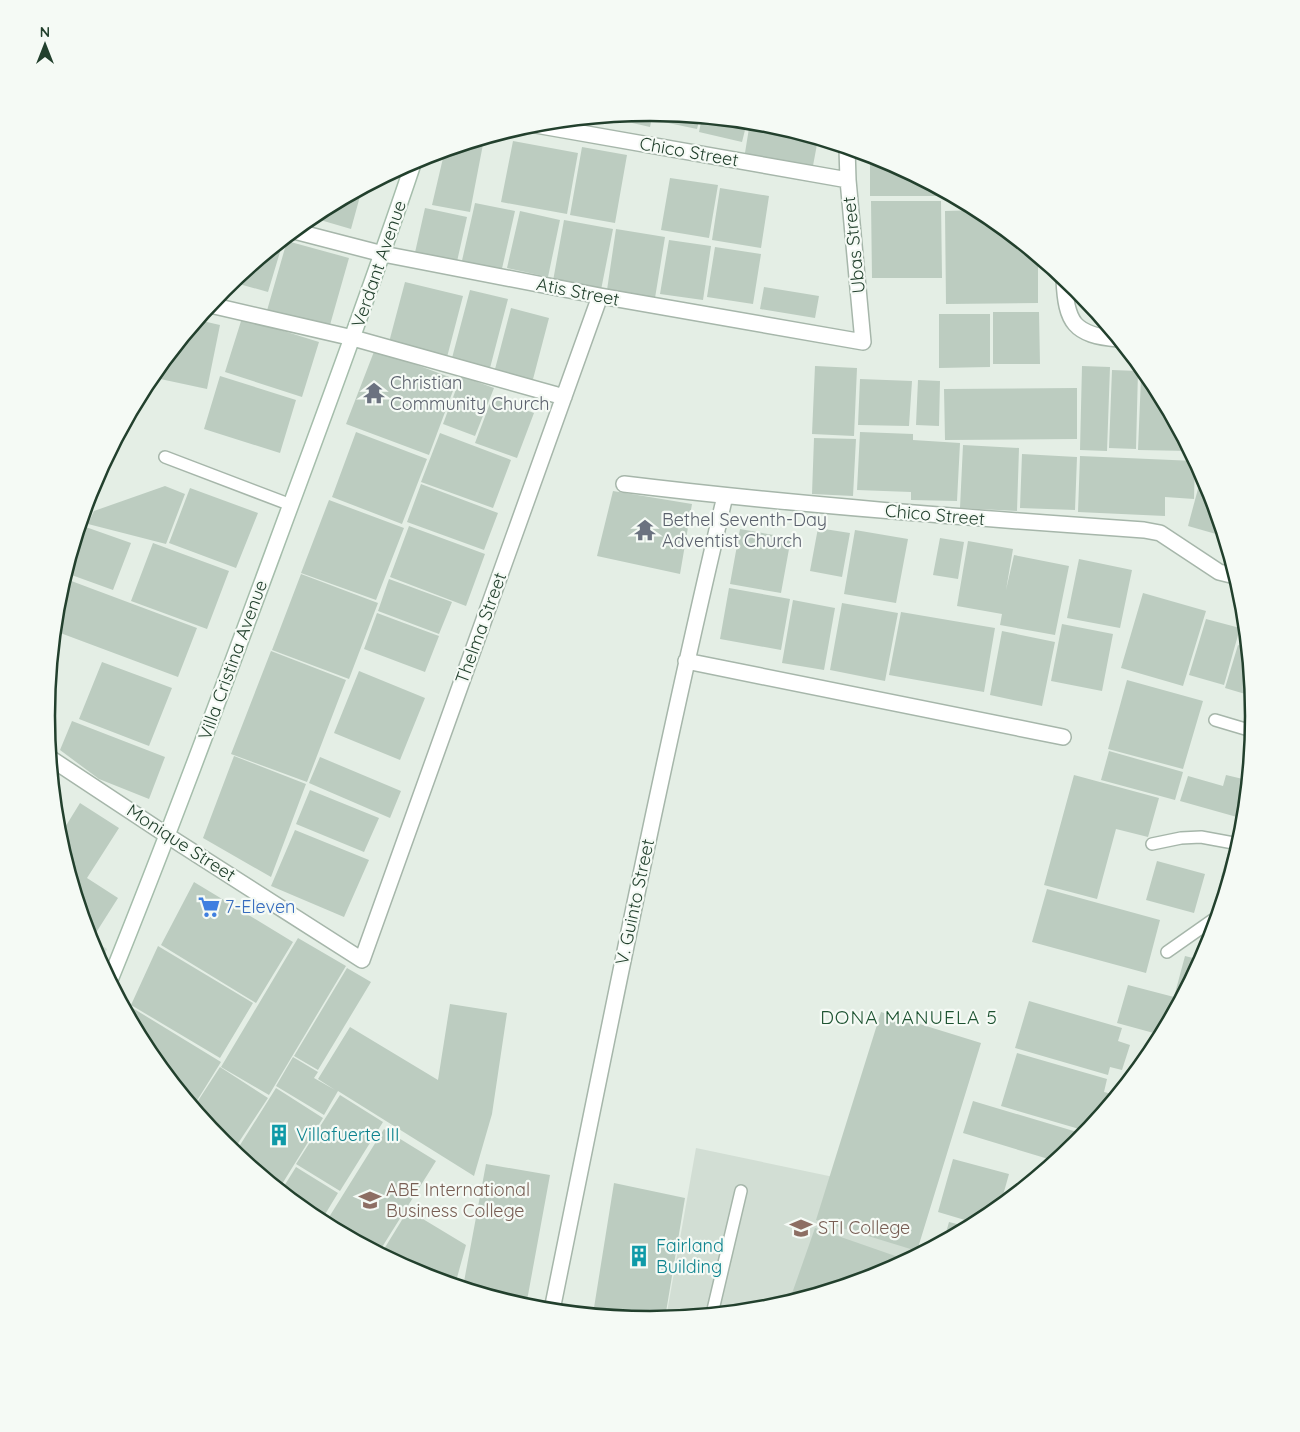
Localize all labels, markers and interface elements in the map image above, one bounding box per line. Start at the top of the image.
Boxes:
north arrow [20,20,70,70]
text: N [40,23,50,41]
street label: Chico Street [638,131,740,172]
street label: Ubas Street [837,196,870,295]
street label: Verdant Avenue [346,197,411,330]
street label: Atis Street [535,272,622,311]
place label: Christian Community Church [390,371,550,415]
temple icon: Christian Community Church [361,380,387,406]
street label: Chico Street [884,499,986,530]
place label: Bethel Seventh-Day Adventist Church [662,508,827,552]
temple icon: Bethel Seventh-Day Adventist Church [632,517,658,543]
street label: Thelma Street [450,569,511,687]
street label: Villa Cristina Avenue [193,577,272,743]
street label: Monique Street [122,799,240,886]
street label: V. Guinto Street [610,837,659,967]
supermarket icon: 7-Eleven [196,894,222,920]
place label: 7-Eleven [225,895,296,918]
district label: DONA MANUELA 5 [820,1005,998,1029]
building icon: Villafuerte III [266,1122,292,1148]
place label: Villafuerte III [296,1123,399,1146]
place label: ABE International Business College [386,1178,530,1222]
school or university icon: ABE International Business College [357,1187,383,1213]
school or university icon: STI College [788,1215,814,1241]
place label: STI College [818,1216,910,1239]
place label: Fairland Building [656,1234,724,1278]
building icon: Fairland Building [626,1243,652,1269]

